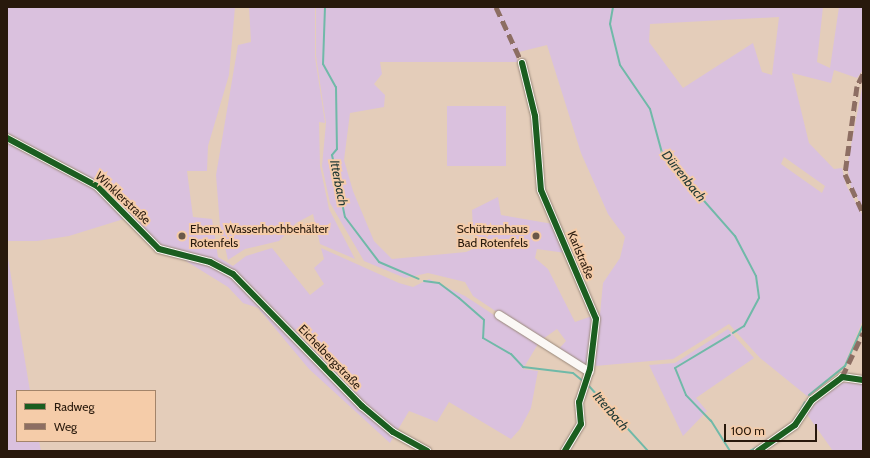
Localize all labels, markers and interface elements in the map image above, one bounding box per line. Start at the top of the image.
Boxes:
water label: Dürrenbach [659,147,709,205]
water label: Itterbach [327,159,351,207]
street label: Winklerstraße [92,169,154,227]
place label: Ehem. Wasserhochbehälter Rotenfels [190,222,328,250]
place label: Schützenhaus Bad Rotenfels [457,222,528,250]
street label: Karlstraße [564,229,598,281]
marker: Ehem. Wasserhochbehälter Rotenfels [177,231,187,241]
marker: Schützenhaus Bad Rotenfels [531,231,541,241]
street label: Eichelbergstraße [296,322,364,392]
water label: Itterbach [590,388,632,434]
legend [16,390,156,442]
text: Radweg [54,399,94,414]
scale bar [726,416,819,442]
text: Weg [54,419,77,434]
text: 100 m [731,423,765,438]

